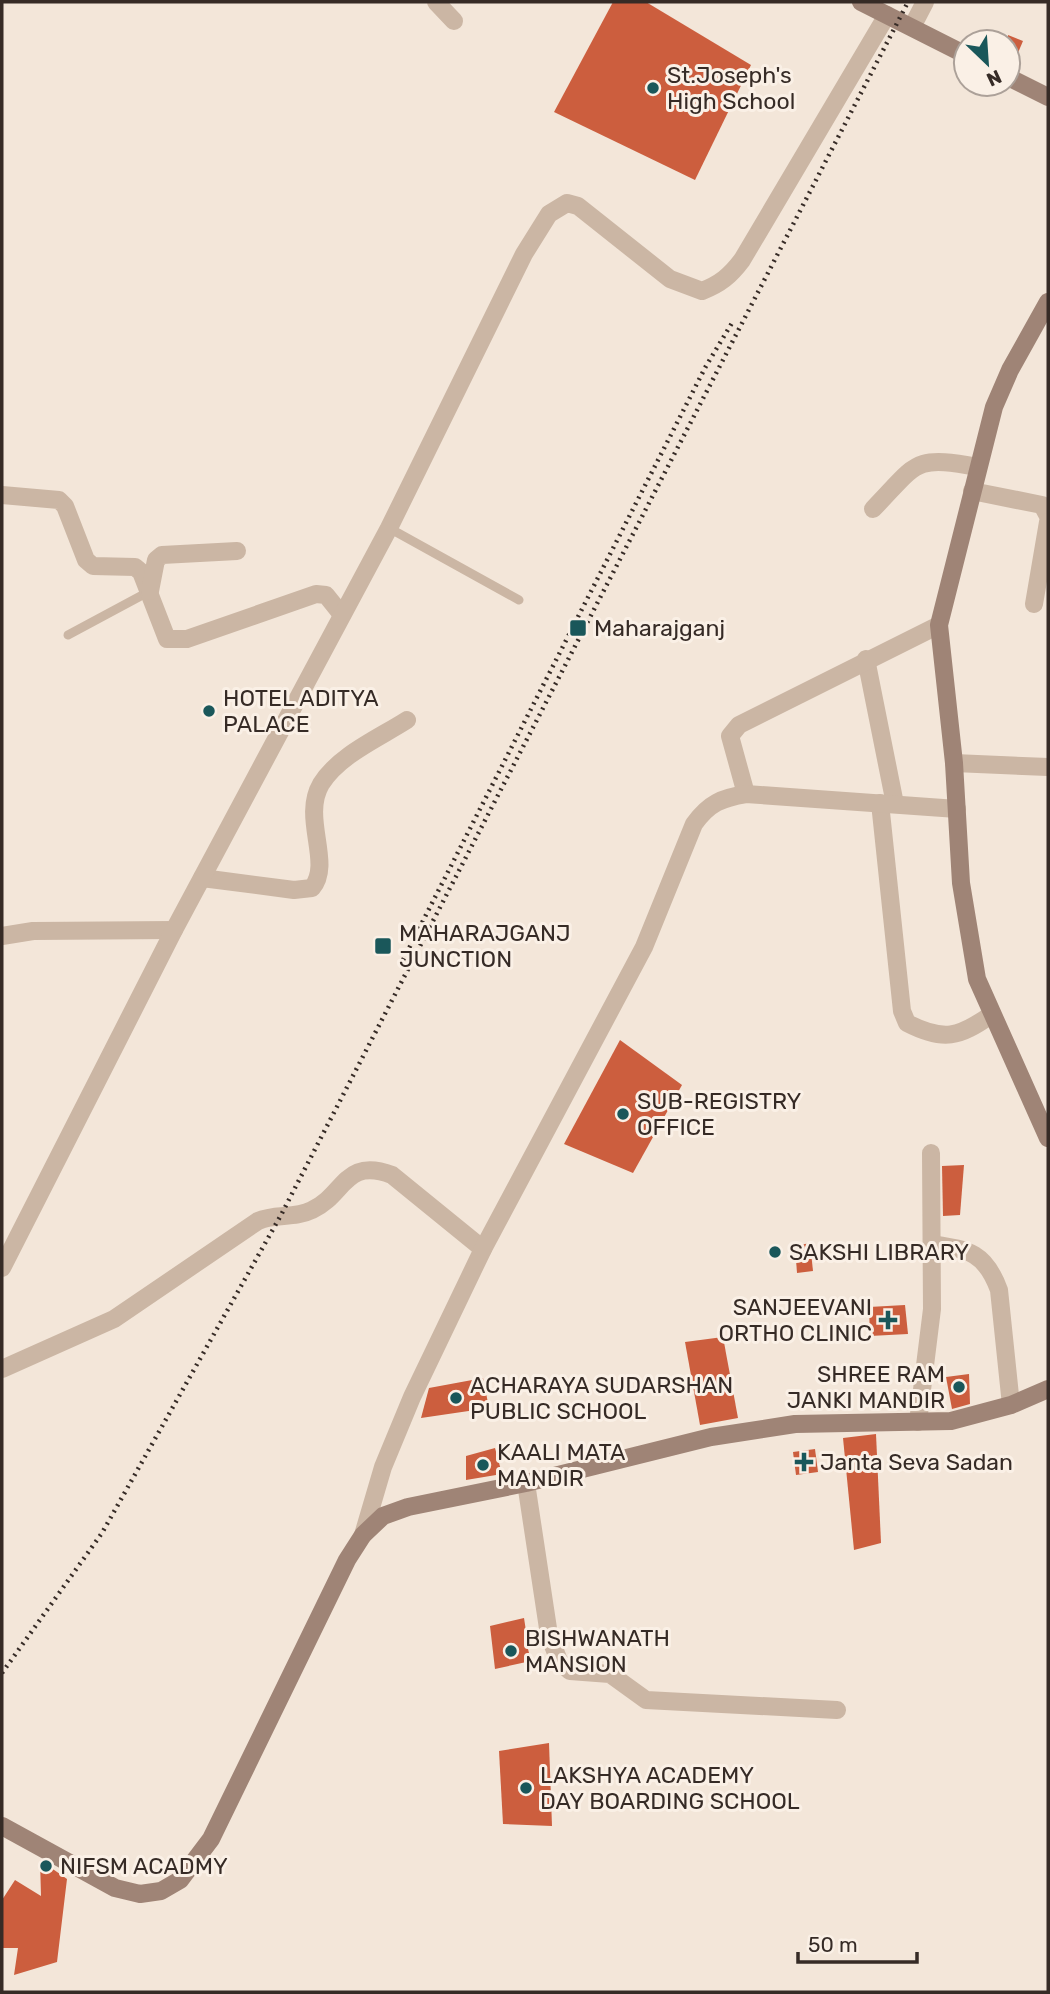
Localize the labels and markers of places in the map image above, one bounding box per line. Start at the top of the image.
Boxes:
place label: St.Joseph's High School [667,61,795,115]
marker: St.Joseph's High School [645,80,661,96]
place label: Maharajganj [594,614,725,642]
marker: Maharajganj [568,618,588,638]
place label: HOTEL ADITYA PALACE [223,684,379,738]
marker: HOTEL ADITYA PALACE [201,703,217,719]
place label: MAHARAJGANJ JUNCTION [399,919,571,973]
marker: MAHARAJGANJ JUNCTION [373,936,393,956]
place label: SUB-REGISTRY OFFICE [637,1087,801,1141]
marker: SUB-REGISTRY OFFICE [615,1106,631,1122]
place label: SAKSHI LIBRARY [789,1238,969,1266]
marker: SAKSHI LIBRARY [767,1244,783,1260]
place label: SANJEEVANI ORTHO CLINIC [718,1293,872,1347]
marker: SANJEEVANI ORTHO CLINIC [878,1310,898,1330]
place label: SHREE RAM JANKI MANDIR [787,1360,945,1414]
place label: ACHARAYA SUDARSHAN PUBLIC SCHOOL [470,1371,733,1425]
marker: SHREE RAM JANKI MANDIR [951,1379,967,1395]
marker: ACHARAYA SUDARSHAN PUBLIC SCHOOL [448,1390,464,1406]
place label: KAALI MATA MANDIR [497,1438,626,1492]
place label: Janta Seva Sadan [820,1448,1013,1476]
marker: Janta Seva Sadan [794,1452,814,1472]
marker: KAALI MATA MANDIR [475,1457,491,1473]
place label: BISHWANATH MANSION [525,1624,670,1678]
marker: BISHWANATH MANSION [503,1643,519,1659]
place label: LAKSHYA ACADEMY DAY BOARDING SCHOOL [540,1761,800,1815]
marker: LAKSHYA ACADEMY DAY BOARDING SCHOOL [518,1780,534,1796]
place label: NIFSM ACADMY [60,1852,228,1880]
marker: NIFSM ACADMY [38,1858,54,1874]

